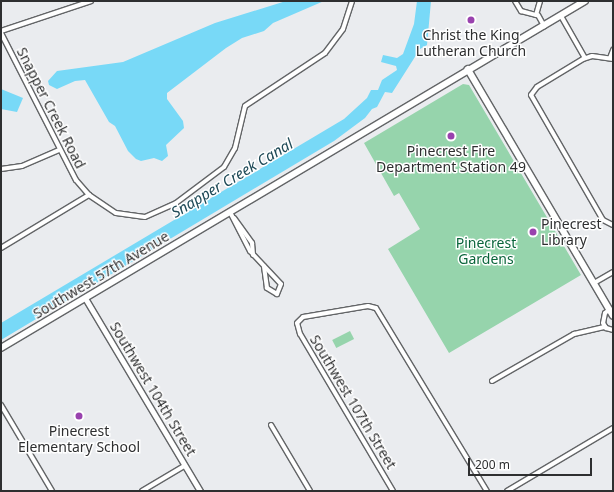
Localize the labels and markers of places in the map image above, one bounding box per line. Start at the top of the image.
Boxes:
marker: Christ the King Lutheran Church [466,15,476,25]
place label: Christ the King Lutheran Church [416,27,526,60]
marker: Pinecrest Fire Department Station 49 [446,131,456,141]
place label: Pinecrest Fire Department Station 49 [376,143,526,176]
place label: Pinecrest Library [541,216,602,248]
marker: Pinecrest Library [528,227,538,237]
marker: Pinecrest Elementary School [74,411,84,421]
place label: Pinecrest Elementary School [18,423,140,456]

